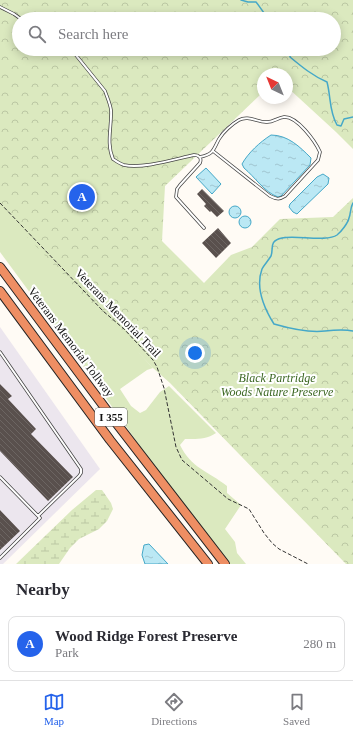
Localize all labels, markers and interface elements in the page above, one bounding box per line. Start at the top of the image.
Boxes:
search box [12,12,341,56]
icon: search [26,23,48,45]
text: Search here [58,26,128,42]
north arrow [257,68,293,104]
pin: A [69,182,95,212]
street label: Veterans Memorial Trail [72,266,164,361]
street label: Veterans Memorial Tollway [25,284,117,400]
your location [185,343,205,363]
park label: Black Partridge Woods Nature Preserve [221,371,334,399]
road number: I 355 [95,408,127,426]
text: Nearby [16,580,70,599]
text: Wood Ridge Forest Preserve [55,628,237,644]
text: A [25,636,35,651]
text: 280 m [303,636,336,651]
text: Park [55,645,79,660]
tab: Map [43,691,65,727]
tab: Directions [151,691,197,727]
tab: Saved [283,691,310,727]

